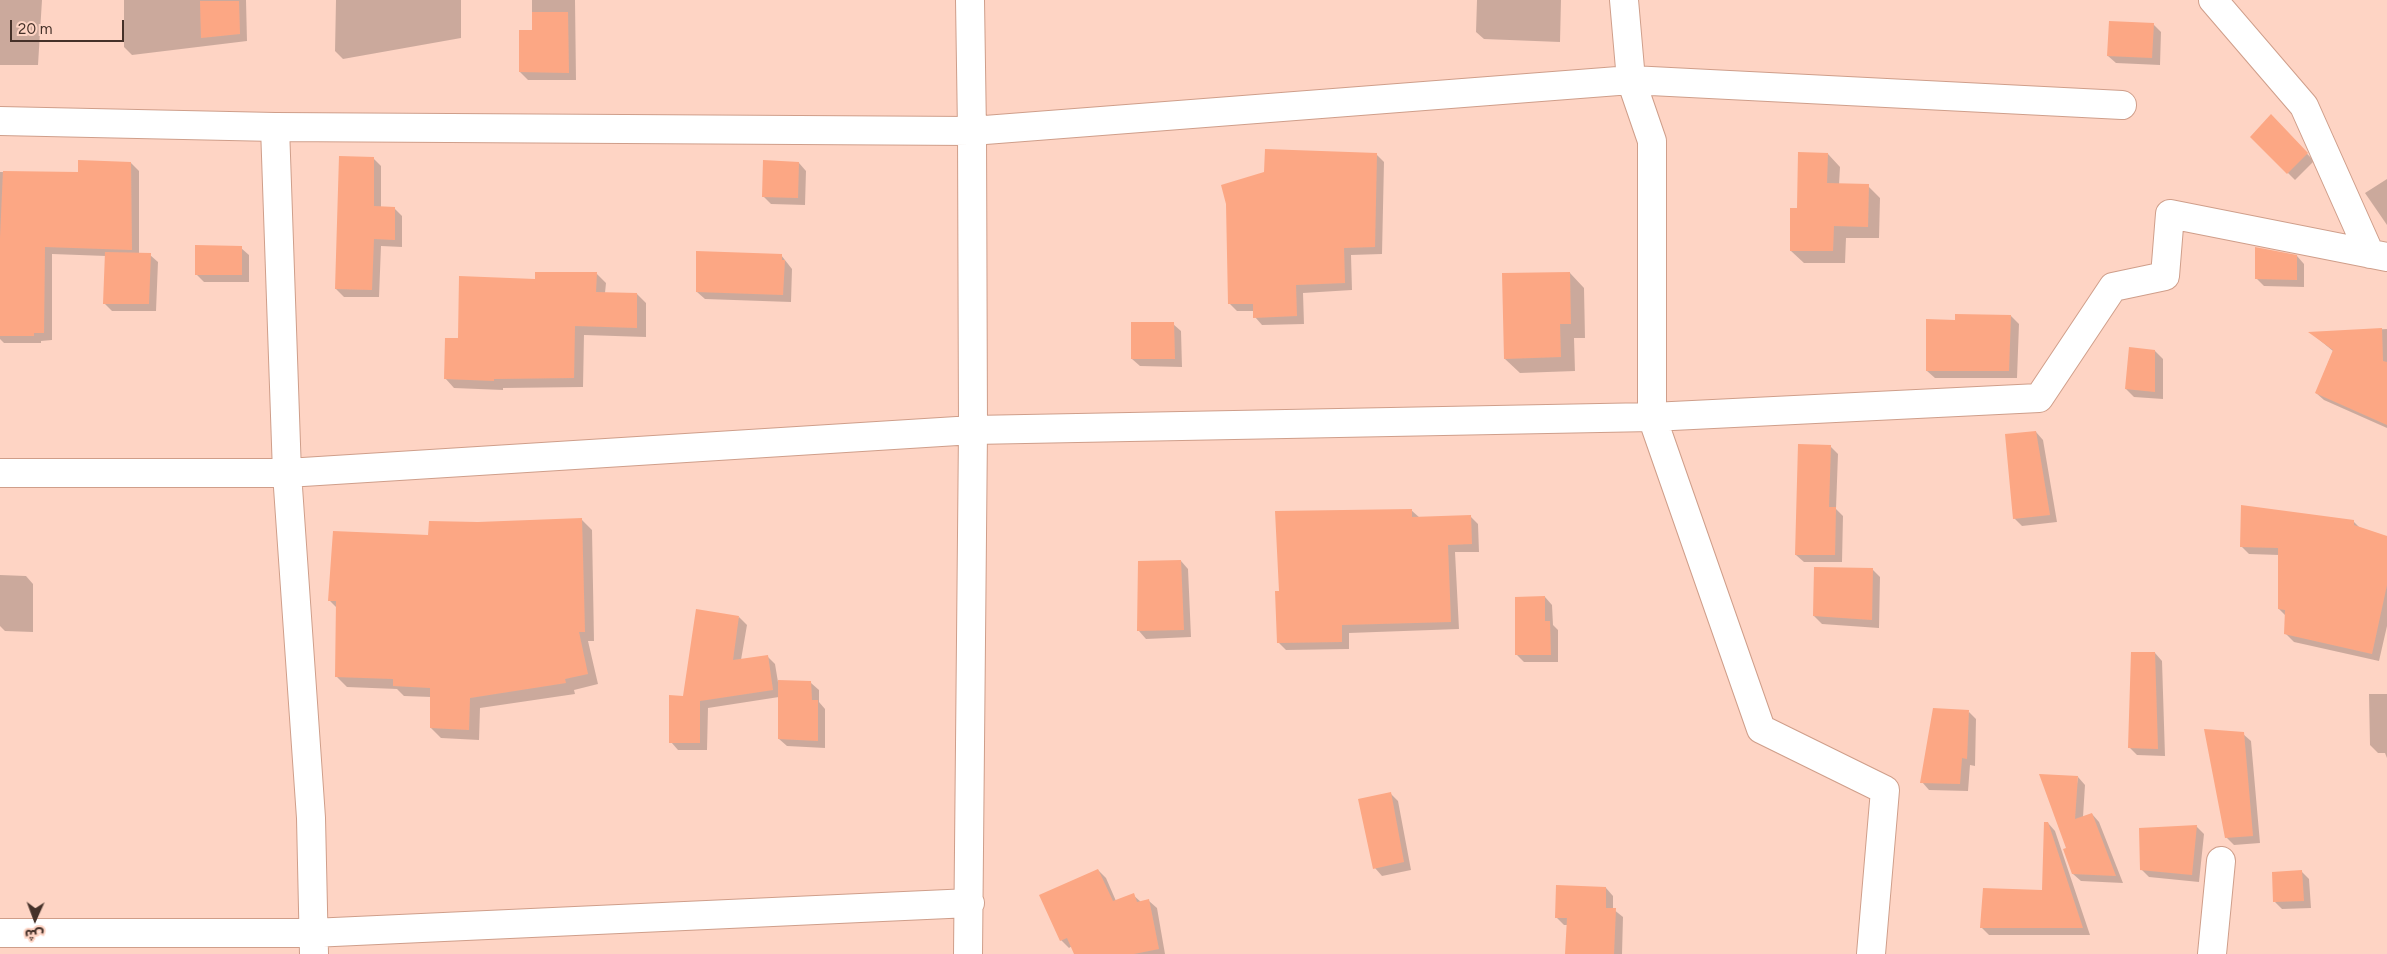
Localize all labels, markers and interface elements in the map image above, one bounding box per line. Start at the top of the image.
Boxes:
scale bar [12,10,126,42]
text: 20 m [18,20,52,38]
north arrow [10,894,60,944]
text: ش [25,926,44,943]

